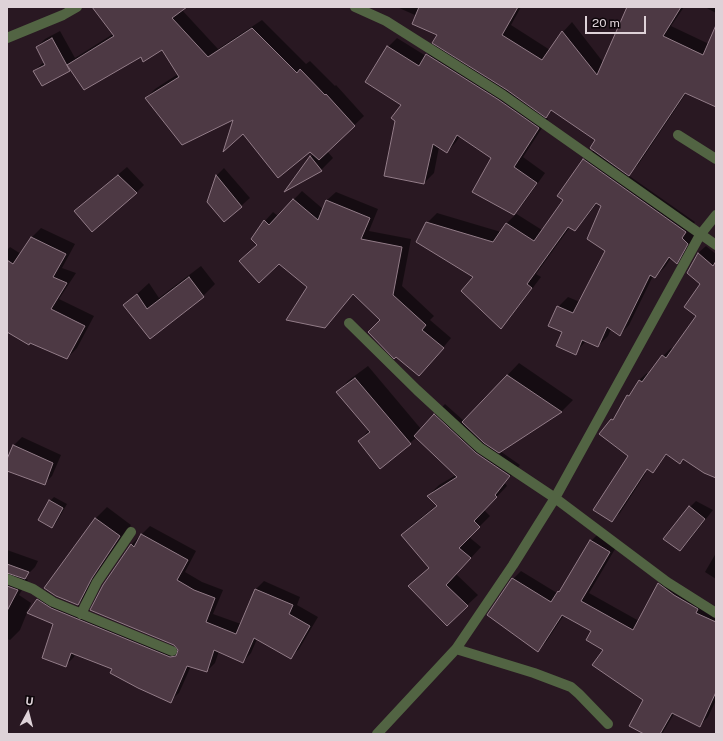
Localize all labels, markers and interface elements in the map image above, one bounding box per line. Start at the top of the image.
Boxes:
scale bar [587,8,648,34]
text: 20 m [592,16,620,30]
north arrow [8,693,48,733]
text: U [25,695,34,708]

